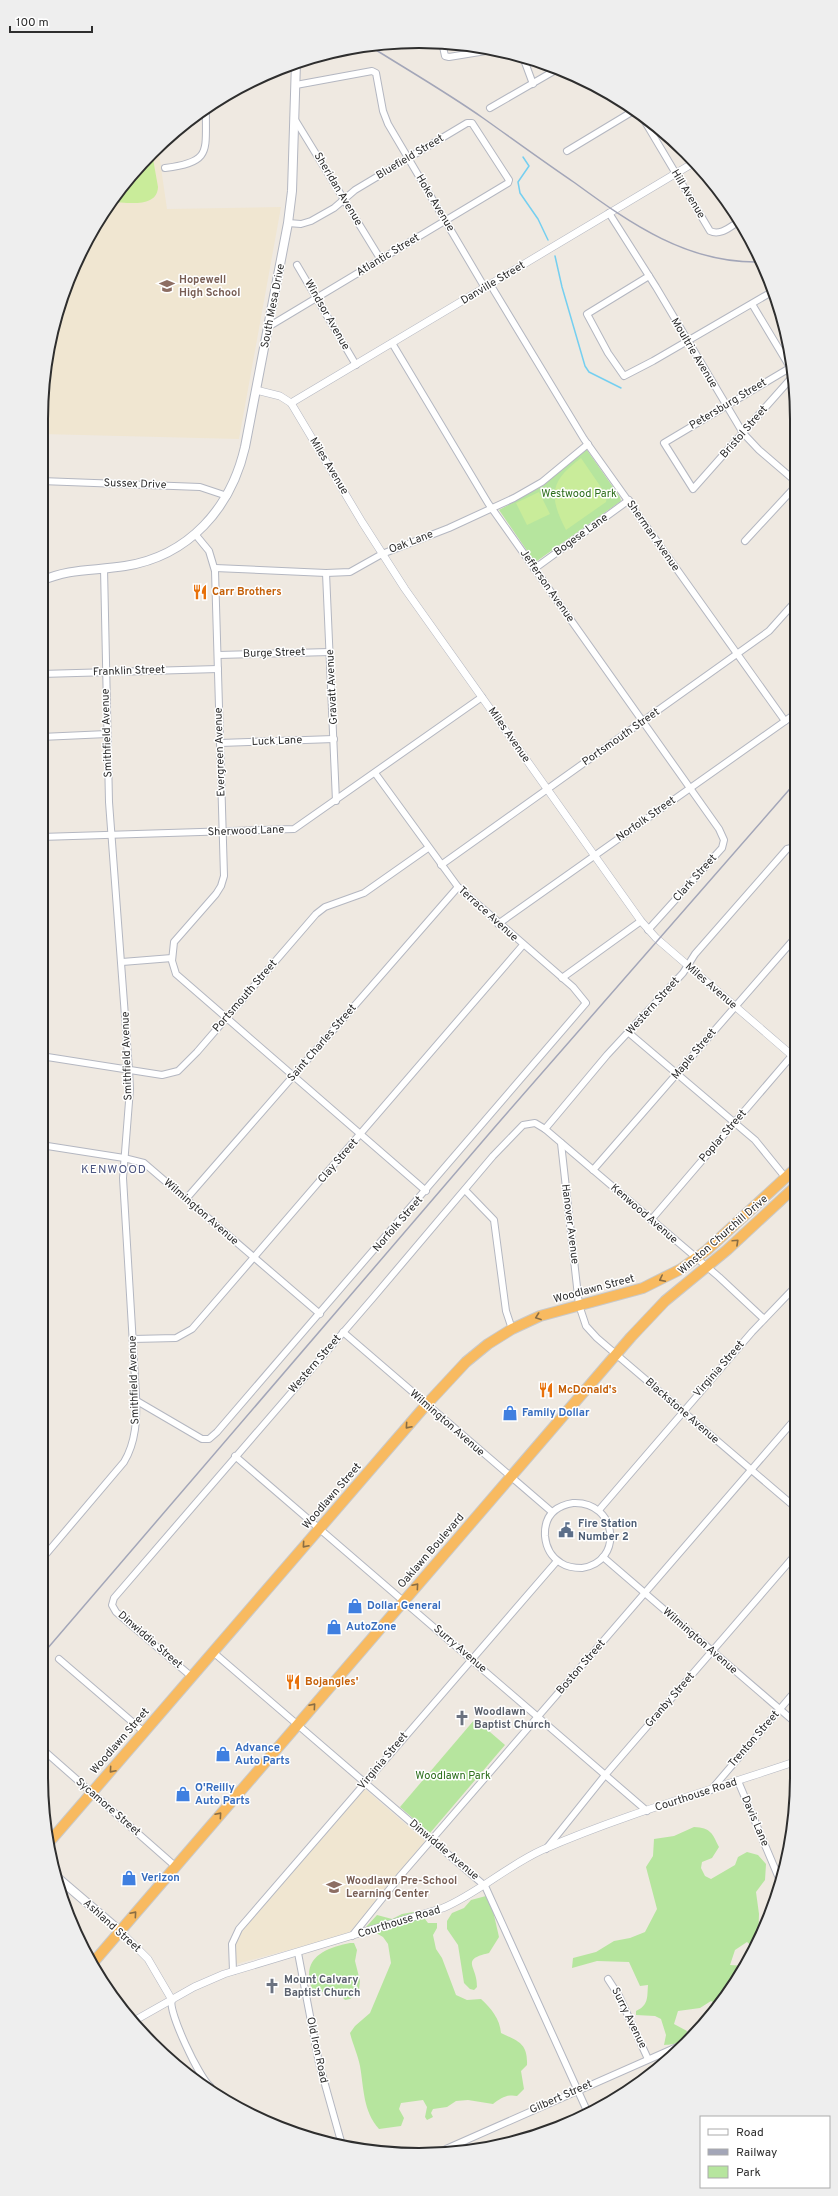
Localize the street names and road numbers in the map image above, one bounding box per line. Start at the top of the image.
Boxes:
street label: Bluefield Street [374,131,446,183]
street label: Sheridan Avenue [311,150,365,228]
street label: Hill Avenue [668,167,708,221]
street label: Hoke Avenue [412,172,458,234]
street label: Atlantic Street [354,231,422,279]
street label: Danville Street [458,258,528,308]
street label: South Mesa Drive [258,263,288,349]
street label: Windsor Avenue [301,277,353,353]
street label: Moultrie Avenue [667,315,721,391]
street label: Petersburg Street [687,375,769,433]
street label: Bristol Street [717,403,771,461]
street label: Miles Avenue [306,435,352,497]
street label: Sussex Drive [103,476,167,492]
street label: Sherman Avenue [623,498,683,574]
street label: Bogese Lane [551,511,611,559]
street label: Oak Lane [387,527,435,557]
street label: Jefferson Avenue [517,547,577,625]
street label: Burge Street [243,645,305,661]
street label: Gravatt Avenue [323,649,341,725]
street label: Franklin Street [93,663,165,679]
street label: Smithfield Avenue [98,688,116,778]
street label: Miles Avenue [485,705,533,765]
street label: Portsmouth Street [579,705,663,769]
street label: Evergreen Avenue [211,707,229,797]
street label: Luck Lane [251,733,303,749]
street label: Norfolk Street [614,793,678,845]
street label: Sherwood Lane [207,823,285,839]
street label: Clark Street [670,851,720,905]
street label: Terrace Avenue [455,883,521,945]
street label: Portsmouth Street [210,957,280,1035]
street label: Miles Avenue [682,960,740,1012]
street label: Western Street [623,974,683,1038]
street label: Saint Charles Street [285,1001,359,1085]
street label: Smithfield Avenue [118,1011,136,1101]
street label: Maple Street [669,1026,719,1082]
street label: Poplar Street [696,1107,750,1165]
street label: Clay Street [315,1136,361,1186]
street label: Wilmington Avenue [161,1176,241,1248]
street label: Kenwood Avenue [607,1181,681,1247]
street label: Hanover Avenue [558,1183,582,1265]
street label: Winston Churchill Drive [675,1192,771,1278]
street label: Norfolk Street [370,1193,426,1255]
street label: Woodlawn Street [552,1271,636,1307]
street label: Western Street [286,1332,344,1396]
street label: Smithfield Avenue [125,1335,143,1425]
street label: Virginia Street [691,1338,747,1400]
street label: Blackstone Avenue [642,1375,722,1447]
street label: Wilmington Avenue [407,1387,487,1459]
street label: Woodlawn Street [299,1460,365,1532]
street label: Oaklawn Boulevard [395,1511,467,1591]
street label: Wilmington Avenue [660,1605,740,1677]
street label: Dinwiddie Street [115,1608,185,1672]
street label: Surry Avenue [430,1622,490,1676]
street label: Boston Street [554,1637,608,1697]
street label: Granby Street [642,1670,698,1730]
street label: Woodlawn Street [87,1705,153,1777]
street label: Trenton Street [726,1708,782,1770]
street label: Virginia Street [355,1729,411,1793]
street label: Sycamore Street [73,1775,143,1839]
street label: Courthouse Road [653,1775,739,1815]
street label: Davis Lane [738,1794,772,1848]
street label: Dinwiddie Avenue [406,1817,482,1883]
street label: Ashland Street [80,1896,144,1956]
street label: Courthouse Road [356,1903,442,1941]
street label: Surry Avenue [608,1985,650,2051]
street label: Old Iron Road [303,2016,331,2084]
street label: Gilbert Street [527,2077,595,2117]

